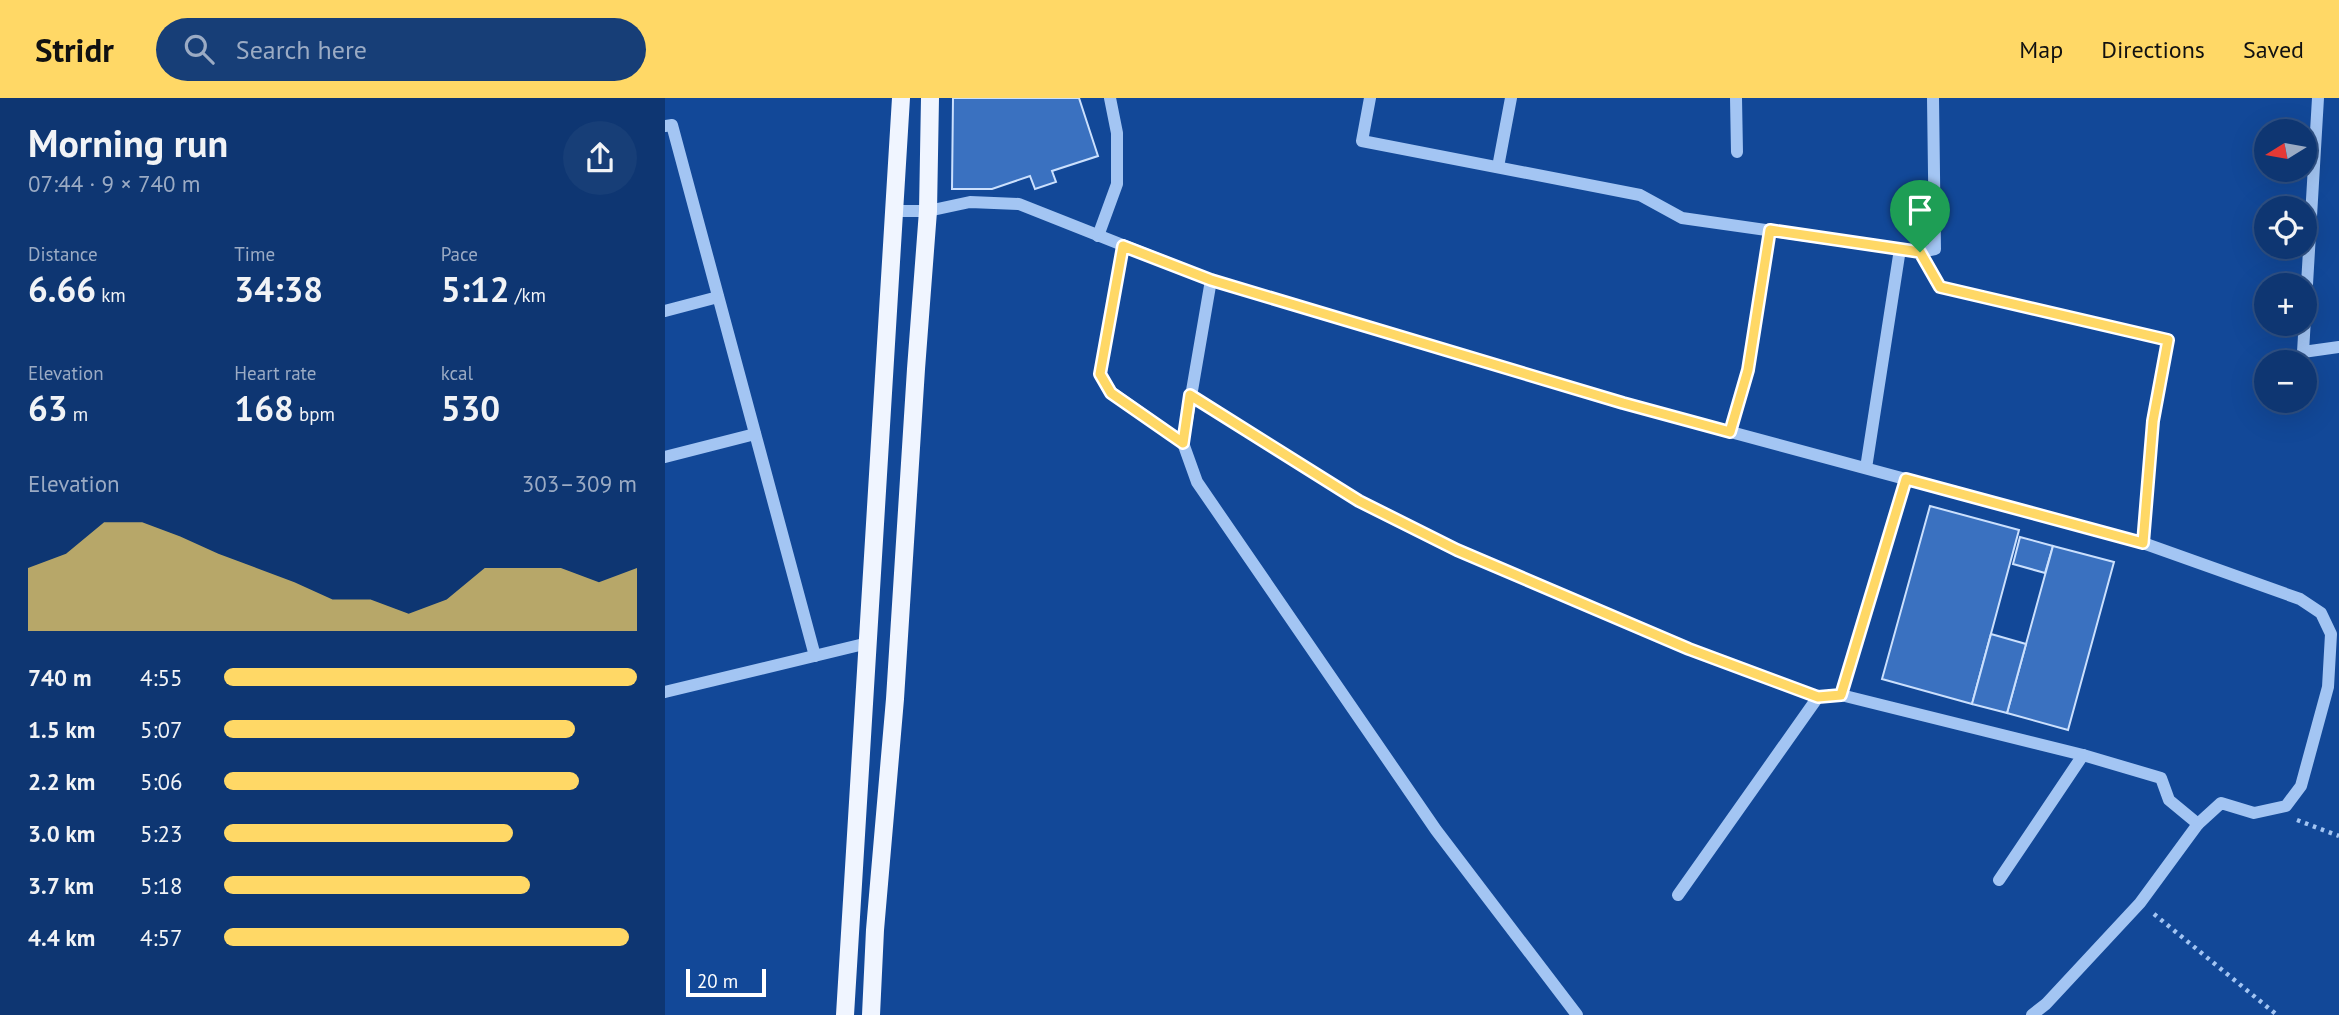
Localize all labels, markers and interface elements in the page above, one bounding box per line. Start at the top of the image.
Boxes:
search box [156,18,646,81]
text: Stridr [35,28,114,71]
icon: search [180,30,218,68]
text: Search here [236,33,367,66]
text: Map [2019,34,2063,65]
text: Directions [2101,34,2205,65]
text: Saved [2243,34,2304,65]
text: Morning run [28,118,228,167]
north arrow [2254,119,2317,182]
map controls [2254,119,2317,413]
button: share [563,121,637,195]
text: 07:44 · 9 × 740 m [28,169,200,198]
pin [1890,180,1950,252]
icon: arrive [1901,191,1939,229]
button: locate [2254,196,2317,259]
text: Distance [28,242,98,266]
text: Time [234,242,275,266]
text: Pace [441,242,478,266]
text: 6.66 [28,266,96,312]
text: 34:38 [234,266,323,312]
text: 5:12 [441,266,510,312]
button: + [2254,273,2317,336]
text: km [96,283,126,307]
text: /km [510,283,546,307]
button: − [2254,350,2317,413]
text: Elevation [28,361,104,385]
text: Heart rate [234,361,316,385]
text: kcal [441,361,473,385]
text: 63 [28,385,68,431]
text: 168 [234,385,294,431]
text: 530 [441,385,500,431]
text: m [68,402,88,426]
text: bpm [294,402,335,426]
text: Elevation [28,469,120,498]
text: 303–309 m [522,469,637,498]
text: 740 m [28,663,91,692]
text: 4:55 [140,663,183,692]
text: 1.5 km [28,715,95,744]
text: 5:07 [140,715,183,744]
text: 2.2 km [28,767,95,796]
text: 5:06 [140,767,183,796]
text: 3.0 km [28,819,95,848]
text: 5:23 [140,819,183,848]
text: 3.7 km [28,871,94,900]
text: 5:18 [140,871,183,900]
text: 4.4 km [28,923,95,952]
text: 4:57 [140,923,183,952]
scale bar [686,966,767,998]
text: 20 m [697,969,738,993]

